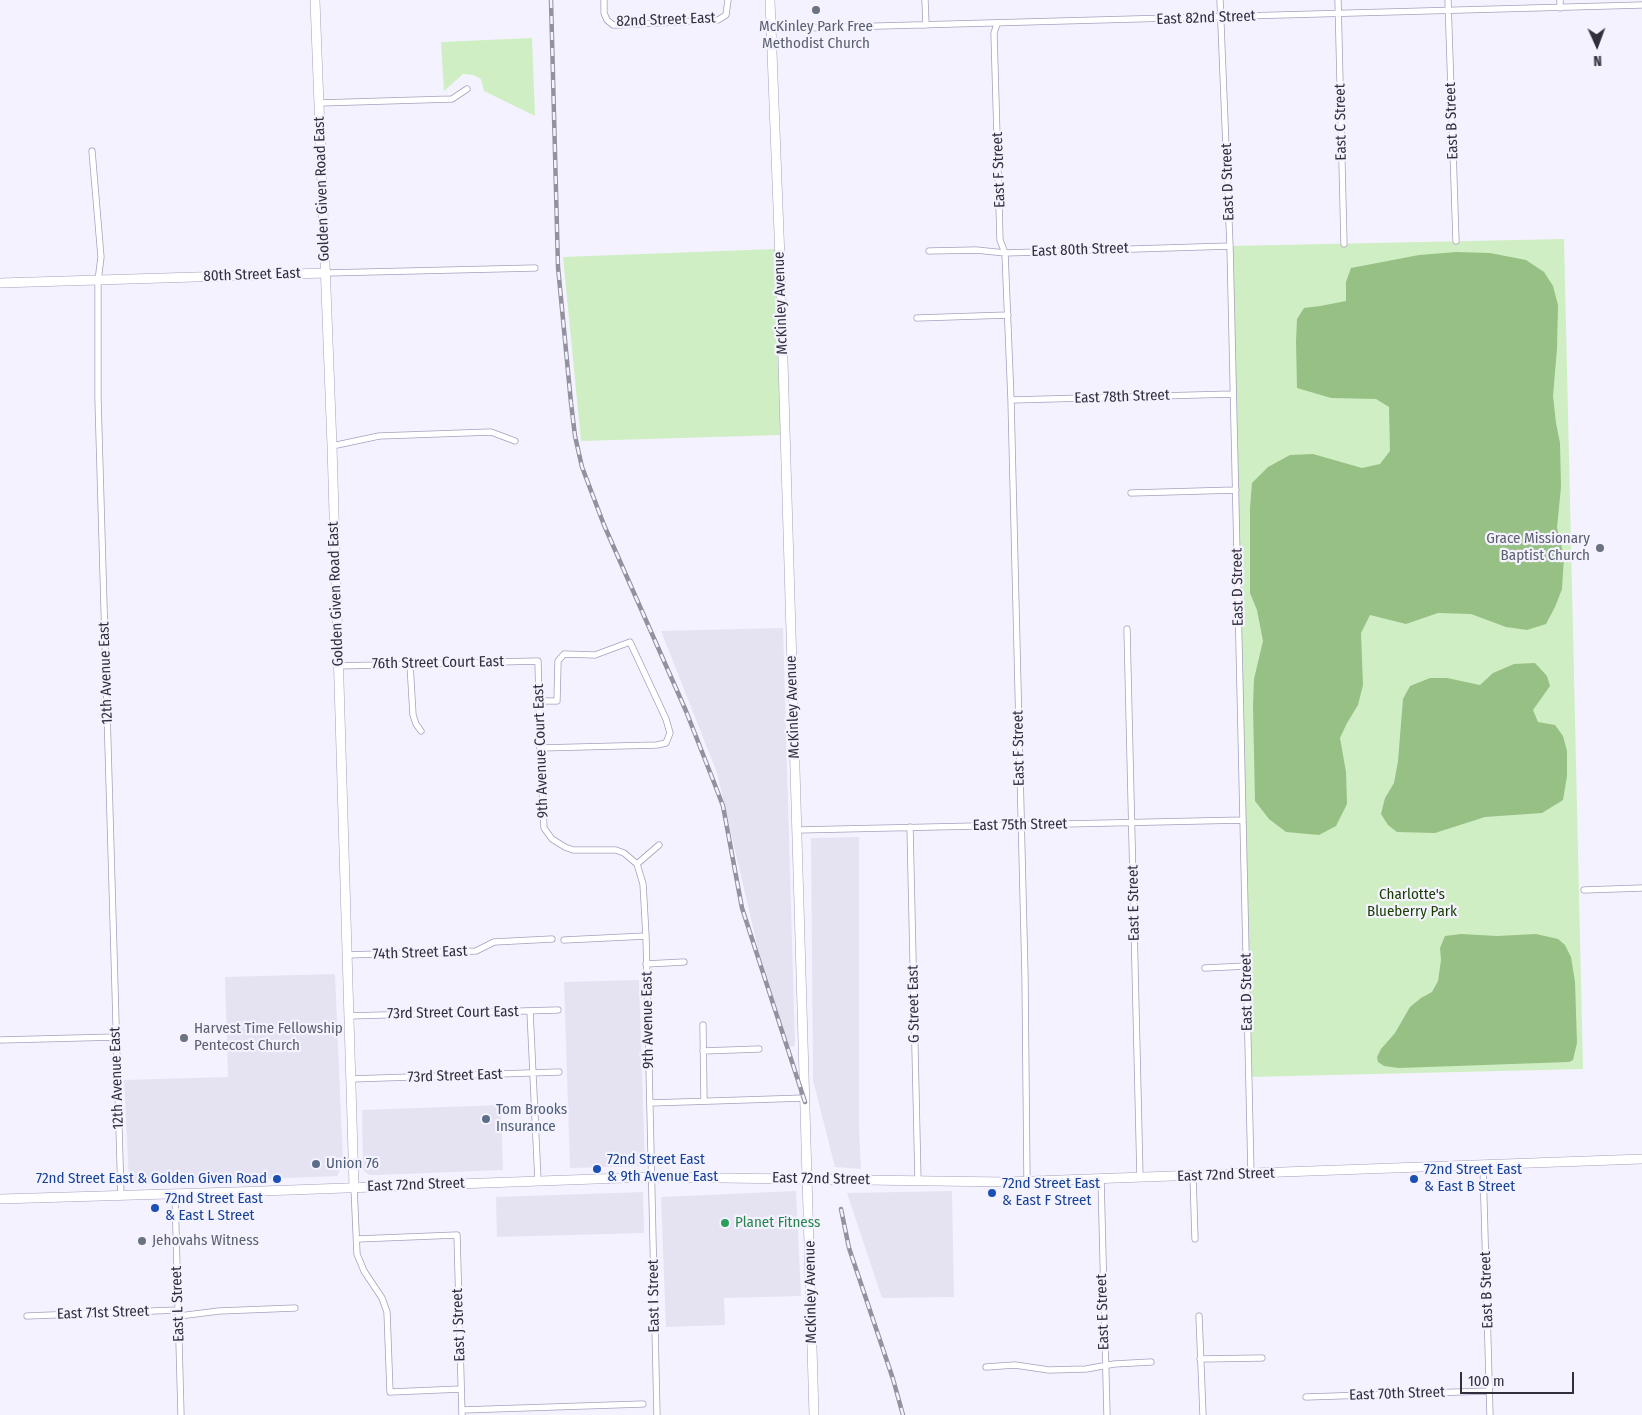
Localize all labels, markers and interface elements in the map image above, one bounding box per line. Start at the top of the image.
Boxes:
marker: McKinley Park Free Methodist Church [810,4,822,16]
street label: East 82nd Street [1156,7,1256,29]
street label: 82nd Street East [616,9,716,31]
place label: McKinley Park Free Methodist Church [759,18,873,53]
north arrow [1572,20,1622,70]
text: N [1593,52,1602,69]
street label: East B Street [1442,82,1462,160]
street label: East C Street [1331,83,1351,161]
street label: Golden Given Road East [310,116,334,262]
street label: East F Street [989,132,1009,208]
street label: East D Street [1218,143,1238,221]
street label: East 80th Street [1031,239,1129,261]
street label: McKinley Avenue [770,251,792,355]
street label: 80th Street East [203,264,301,286]
street label: East 78th Street [1074,386,1170,408]
street label: Golden Given Road East [324,521,348,667]
place label: Grace Missionary Baptist Church [1486,530,1590,565]
marker: Grace Missionary Baptist Church [1594,542,1606,554]
street label: East D Street [1228,548,1248,626]
street label: 12th Avenue East [95,621,117,725]
street label: 76th Street Court East [372,653,504,673]
street label: McKinley Avenue [782,655,804,759]
street label: 9th Avenue Court East [530,684,552,818]
street label: East F Street [1009,710,1029,786]
street label: East 75th Street [972,815,1068,835]
street label: East E Street [1124,865,1144,941]
park label: Charlotte's Blueberry Park [1367,886,1457,921]
street label: 74th Street East [372,942,468,964]
street label: East D Street [1237,953,1257,1031]
street label: G Street East [904,965,924,1043]
street label: 9th Avenue East [638,971,658,1069]
street label: 73rd Street Court East [387,1003,519,1023]
place label: Harvest Time Fellowship Pentecost Church [194,1020,343,1055]
street label: 12th Avenue East [106,1026,128,1130]
marker: Harvest Time Fellowship Pentecost Church [178,1032,190,1044]
street label: 73rd Street East [407,1065,503,1087]
place label: Tom Brooks Insurance [496,1101,567,1136]
marker: Tom Brooks Insurance [480,1113,492,1125]
place label: 72nd Street East & 9th Avenue East [607,1151,718,1186]
place label: Union 76 [326,1155,379,1173]
marker: Union 76 [310,1158,322,1170]
place label: 72nd Street East & East B Street [1424,1161,1522,1196]
marker: 72nd Street East & 9th Avenue East [591,1163,603,1175]
street label: East 72nd Street [1177,1164,1275,1186]
street label: East 72nd Street [772,1169,870,1189]
place label: 72nd Street East & Golden Given Road [36,1170,267,1188]
marker: 72nd Street East & Golden Given Road [271,1173,283,1185]
marker: 72nd Street East & East B Street [1408,1173,1420,1185]
street label: East 72nd Street [367,1174,465,1196]
place label: 72nd Street East & East F Street [1002,1175,1100,1210]
marker: 72nd Street East & East F Street [986,1187,998,1199]
place label: 72nd Street East & East L Street [165,1190,263,1225]
marker: 72nd Street East & East L Street [149,1202,161,1214]
place label: Planet Fitness [735,1214,820,1232]
marker: Planet Fitness [719,1217,731,1229]
place label: Jehovahs Witness [152,1232,259,1250]
marker: Jehovahs Witness [136,1235,148,1247]
street label: McKinley Avenue [801,1240,821,1344]
street label: East B Street [1477,1251,1497,1329]
street label: East I Street [644,1259,664,1333]
street label: East L Street [168,1266,188,1342]
street label: East E Street [1093,1274,1113,1350]
street label: East J Street [449,1288,469,1362]
street label: East 71st Street [57,1302,149,1324]
scale bar [1462,1362,1576,1394]
text: 100 m [1468,1372,1505,1390]
street label: East 70th Street [1349,1383,1445,1405]

